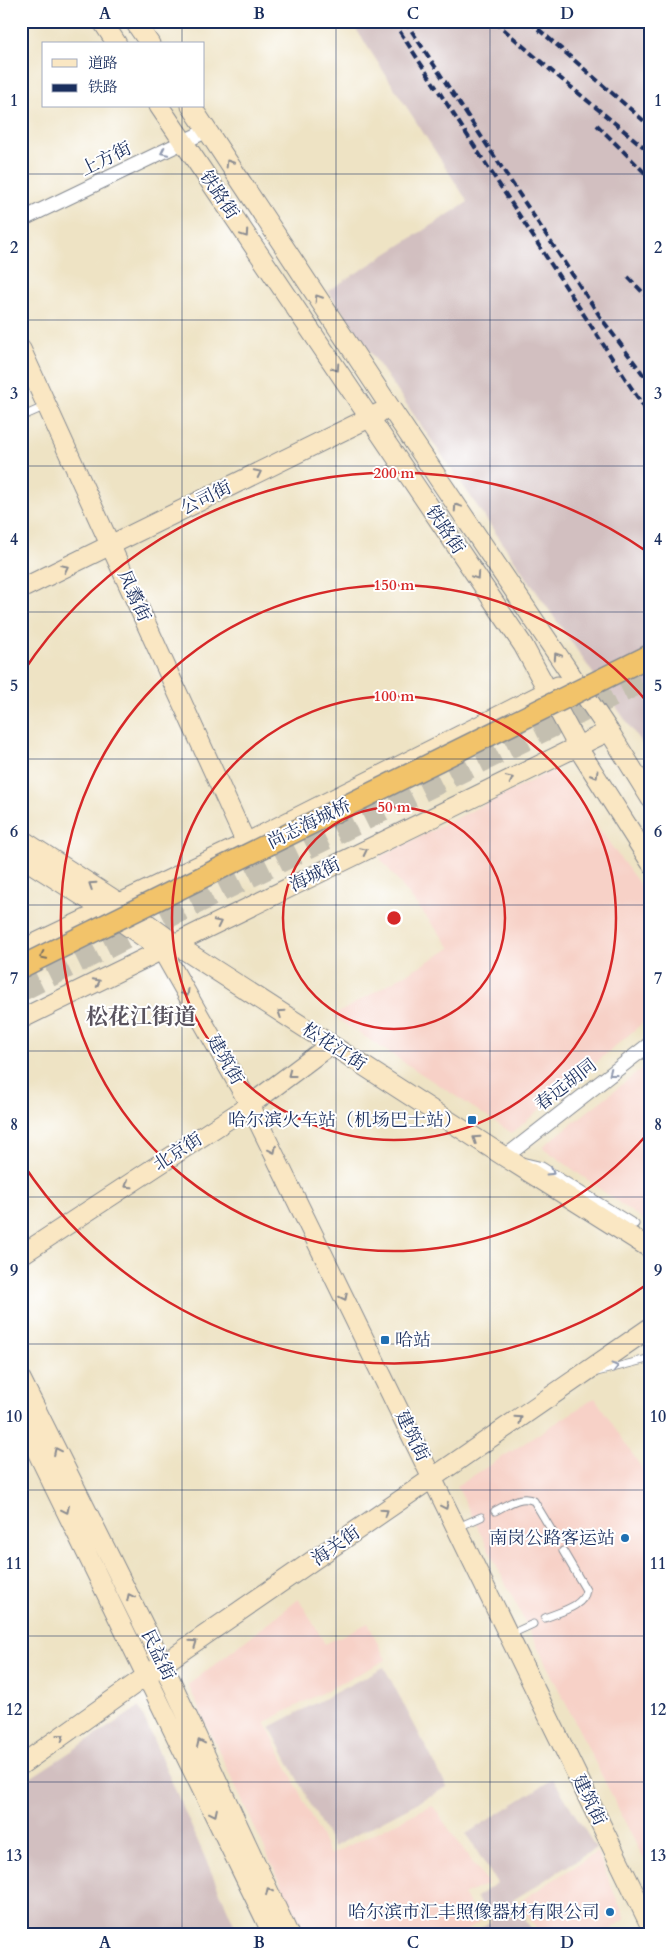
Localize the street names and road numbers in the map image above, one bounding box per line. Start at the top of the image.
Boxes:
street label: 上方街 [76,136,136,182]
street label: 铁路街 [194,166,244,224]
street label: 公司街 [176,475,236,521]
street label: 铁路街 [420,501,470,559]
street label: 凤翥街 [112,566,156,626]
street label: 尚志海城桥 [263,793,355,855]
street label: 海城街 [285,852,345,898]
street label: 松花江街 [297,1017,371,1077]
street label: 建筑街 [201,1030,249,1090]
street label: 春远胡同 [530,1053,602,1117]
street label: 北京街 [149,1127,207,1177]
street label: 建筑街 [389,1406,435,1466]
street label: 海关街 [307,1520,365,1572]
street label: 民益街 [135,1625,181,1685]
street label: 建筑街 [566,1770,612,1830]

